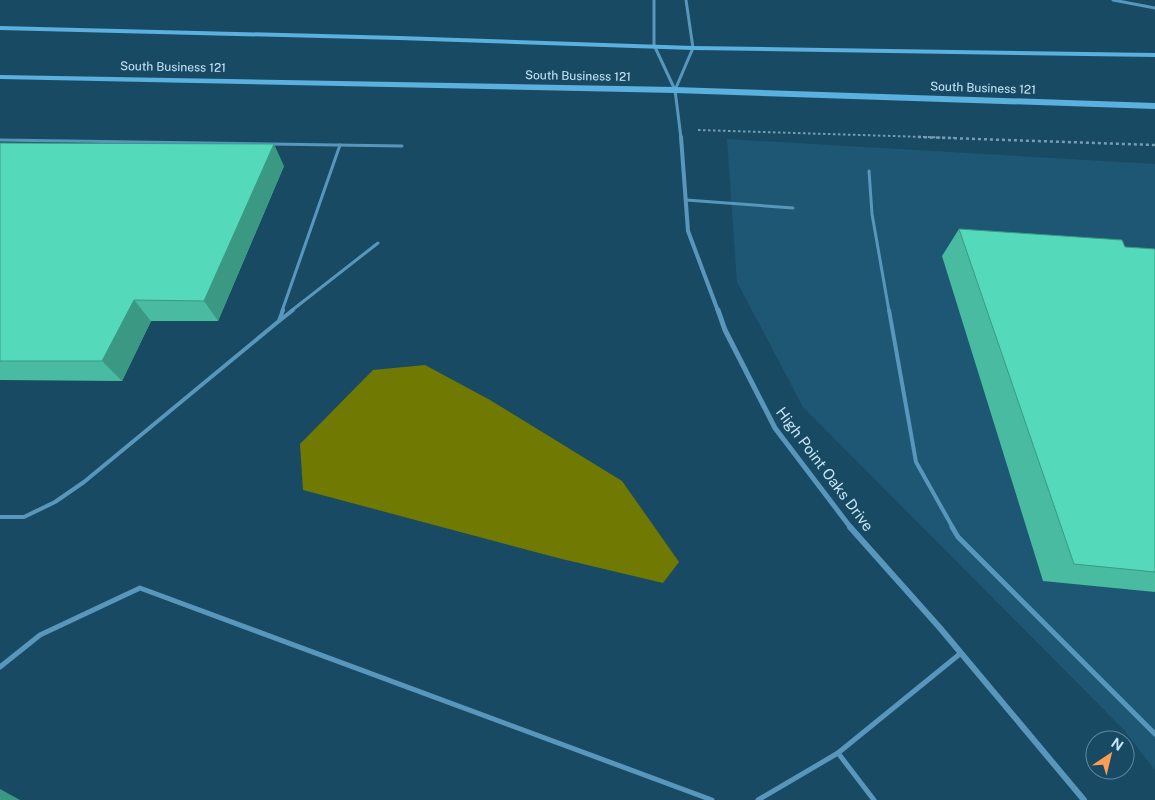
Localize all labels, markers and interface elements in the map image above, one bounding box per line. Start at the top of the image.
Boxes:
street label: South Business 121 [120,59,226,75]
street label: South Business 121 [525,68,631,84]
street label: South Business 121 [930,79,1036,97]
street label: High Point Oaks Drive [773,404,877,534]
north arrow [1085,730,1135,780]
text: N [1108,735,1127,754]

